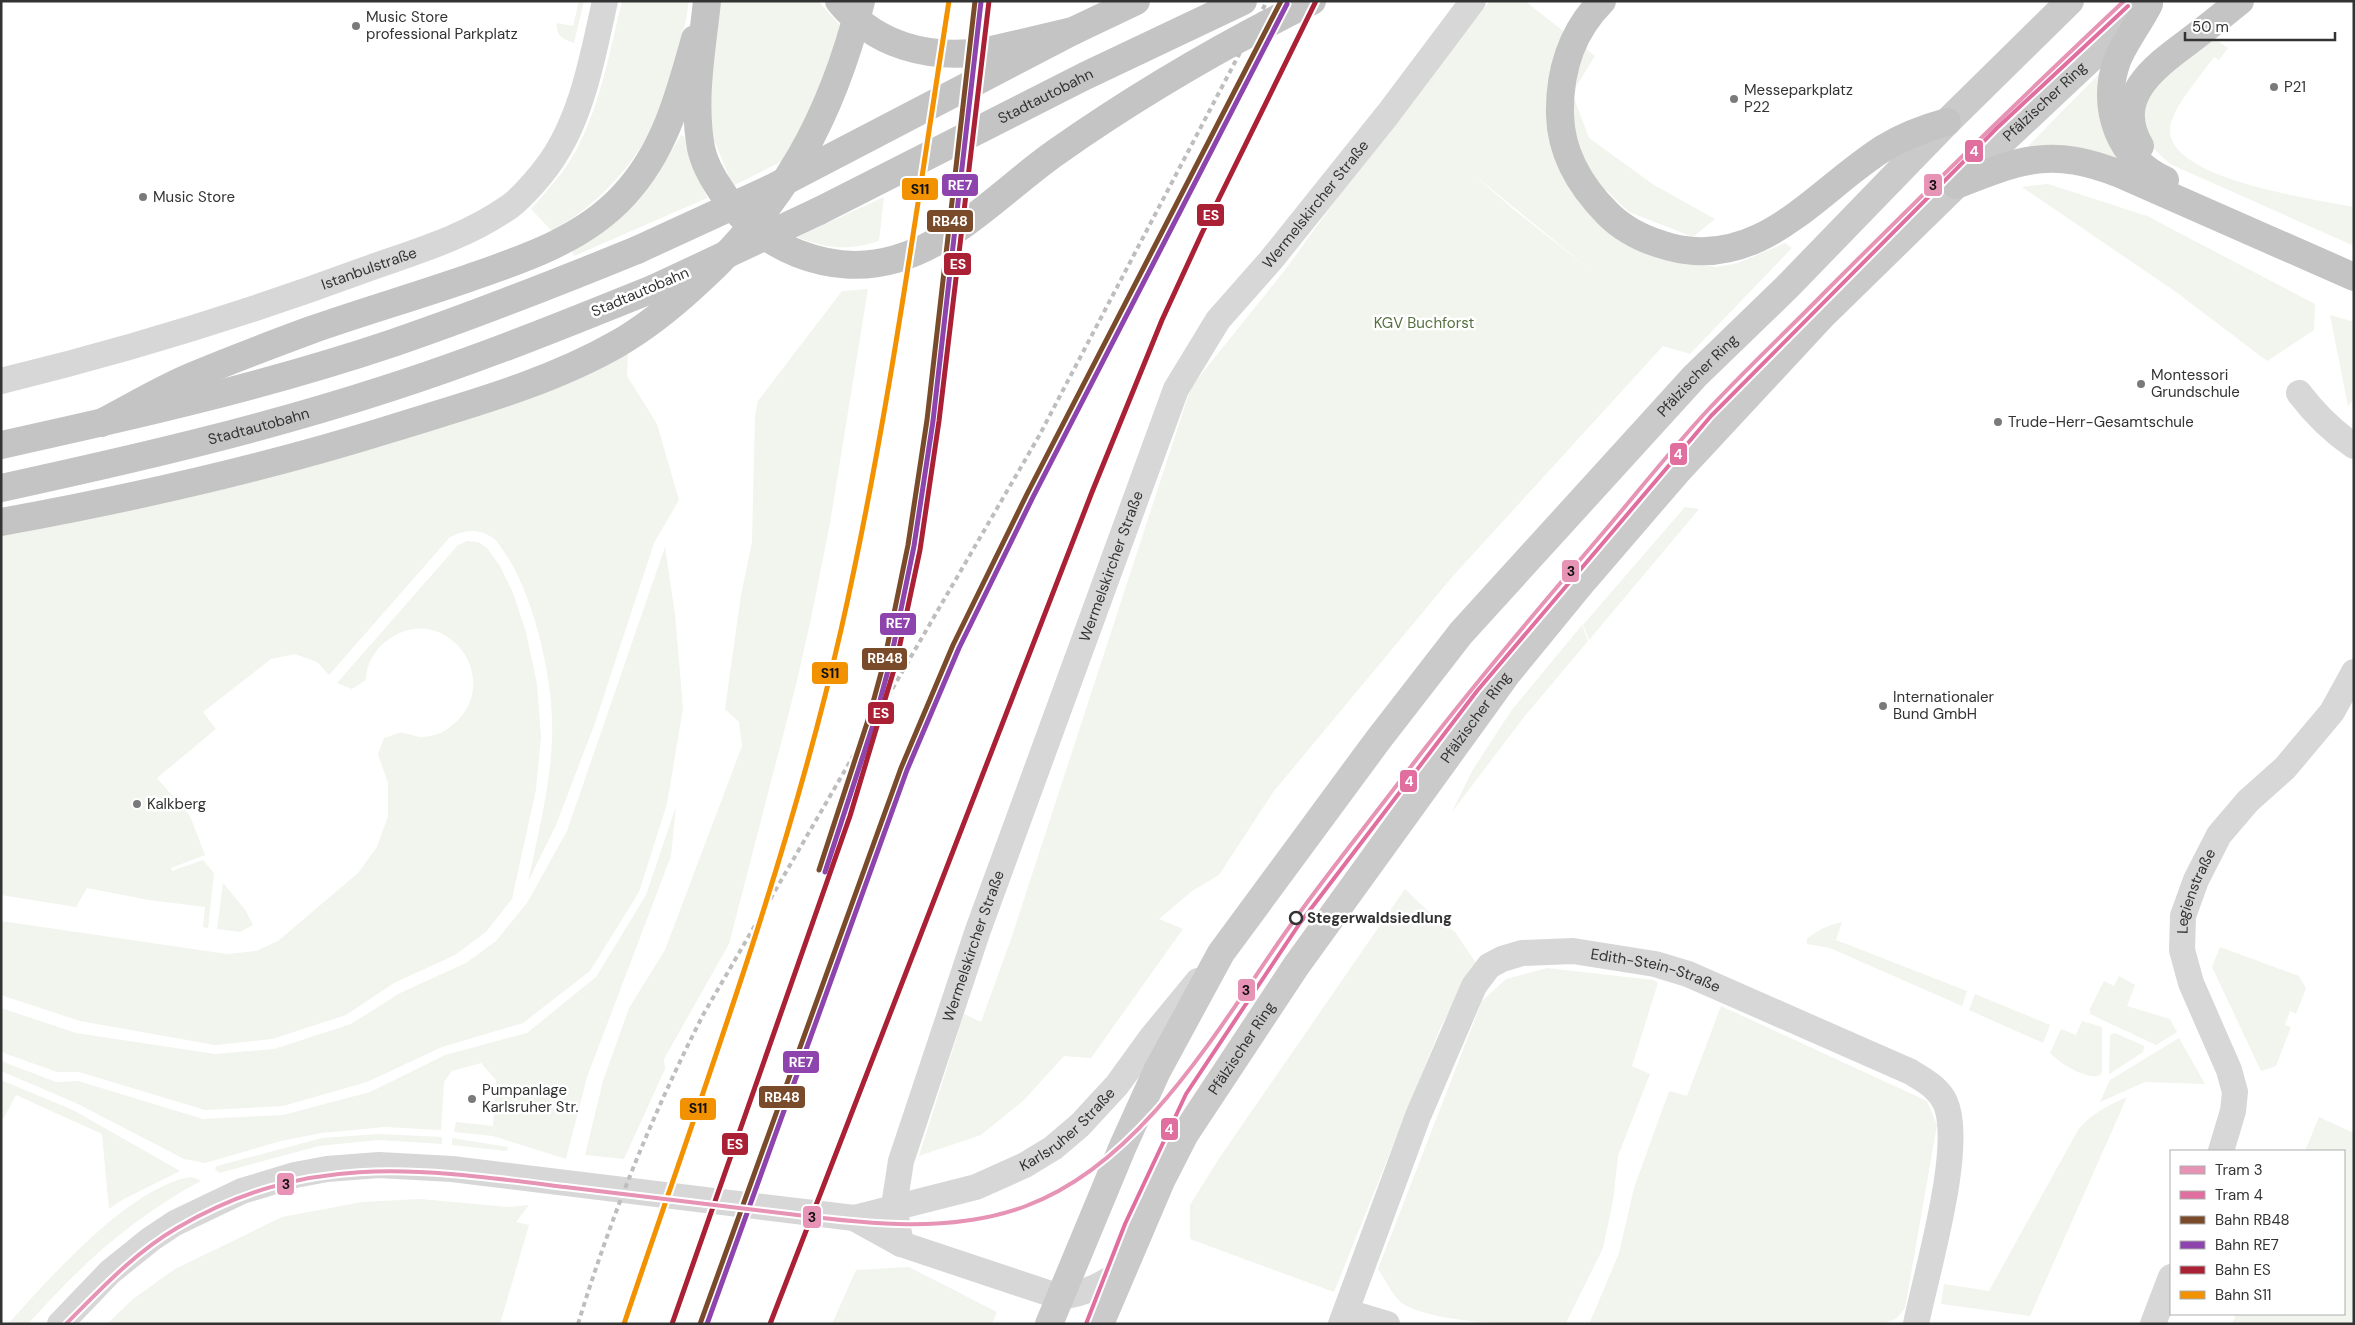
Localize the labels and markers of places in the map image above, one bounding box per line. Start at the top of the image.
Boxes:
place label: Music Store professional Parkplatz [366,7,518,44]
marker: Music Store professional Parkplatz [350,20,362,32]
place label: P21 [2284,77,2306,97]
place label: Messeparkplatz P22 [1744,80,1853,117]
marker: P21 [2268,81,2280,93]
marker: Messeparkplatz P22 [1728,93,1740,105]
place label: Music Store [153,187,235,207]
marker: Music Store [137,191,149,203]
place label: Montessori Grundschule [2151,365,2240,402]
marker: Montessori Grundschule [2135,378,2147,390]
place label: Trude-Herr-Gesamtschule [2008,412,2194,432]
marker: Trude-Herr-Gesamtschule [1992,416,2004,428]
place label: Internationaler Bund GmbH [1893,687,1994,724]
marker: Internationaler Bund GmbH [1877,700,1889,712]
place label: Kalkberg [147,794,206,814]
marker: Kalkberg [131,798,143,810]
place label: Stegerwaldsiedlung [1307,908,1452,928]
marker: Stegerwaldsiedlung [1289,911,1303,925]
place label: Pumpanlage Karlsruher Str. [482,1080,578,1117]
marker: Pumpanlage Karlsruher Str. [466,1093,478,1105]

